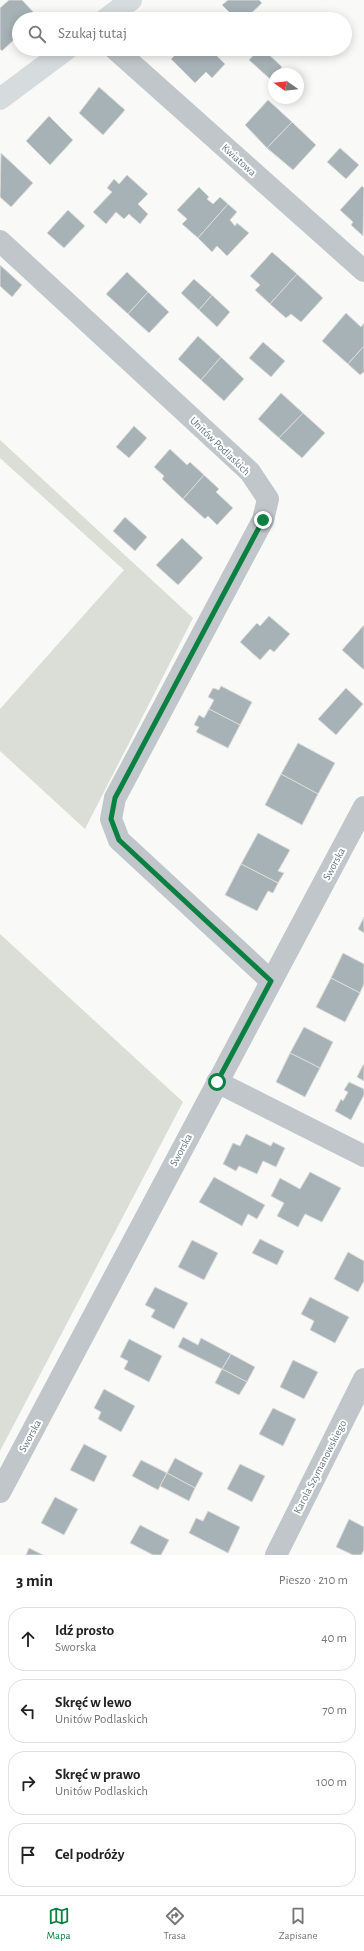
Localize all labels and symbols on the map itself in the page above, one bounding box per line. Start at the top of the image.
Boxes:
north arrow [268,68,304,104]
street label: Kwiatowa [220,142,258,178]
street label: Unitów Podlaskich [188,415,252,477]
route end [254,511,272,529]
street label: Sworska [321,846,347,882]
route start [208,1073,226,1091]
street label: Sworska [168,1132,194,1168]
street label: Sworska [17,1418,43,1454]
street label: Karola Szymanowskiego [292,1418,348,1516]

